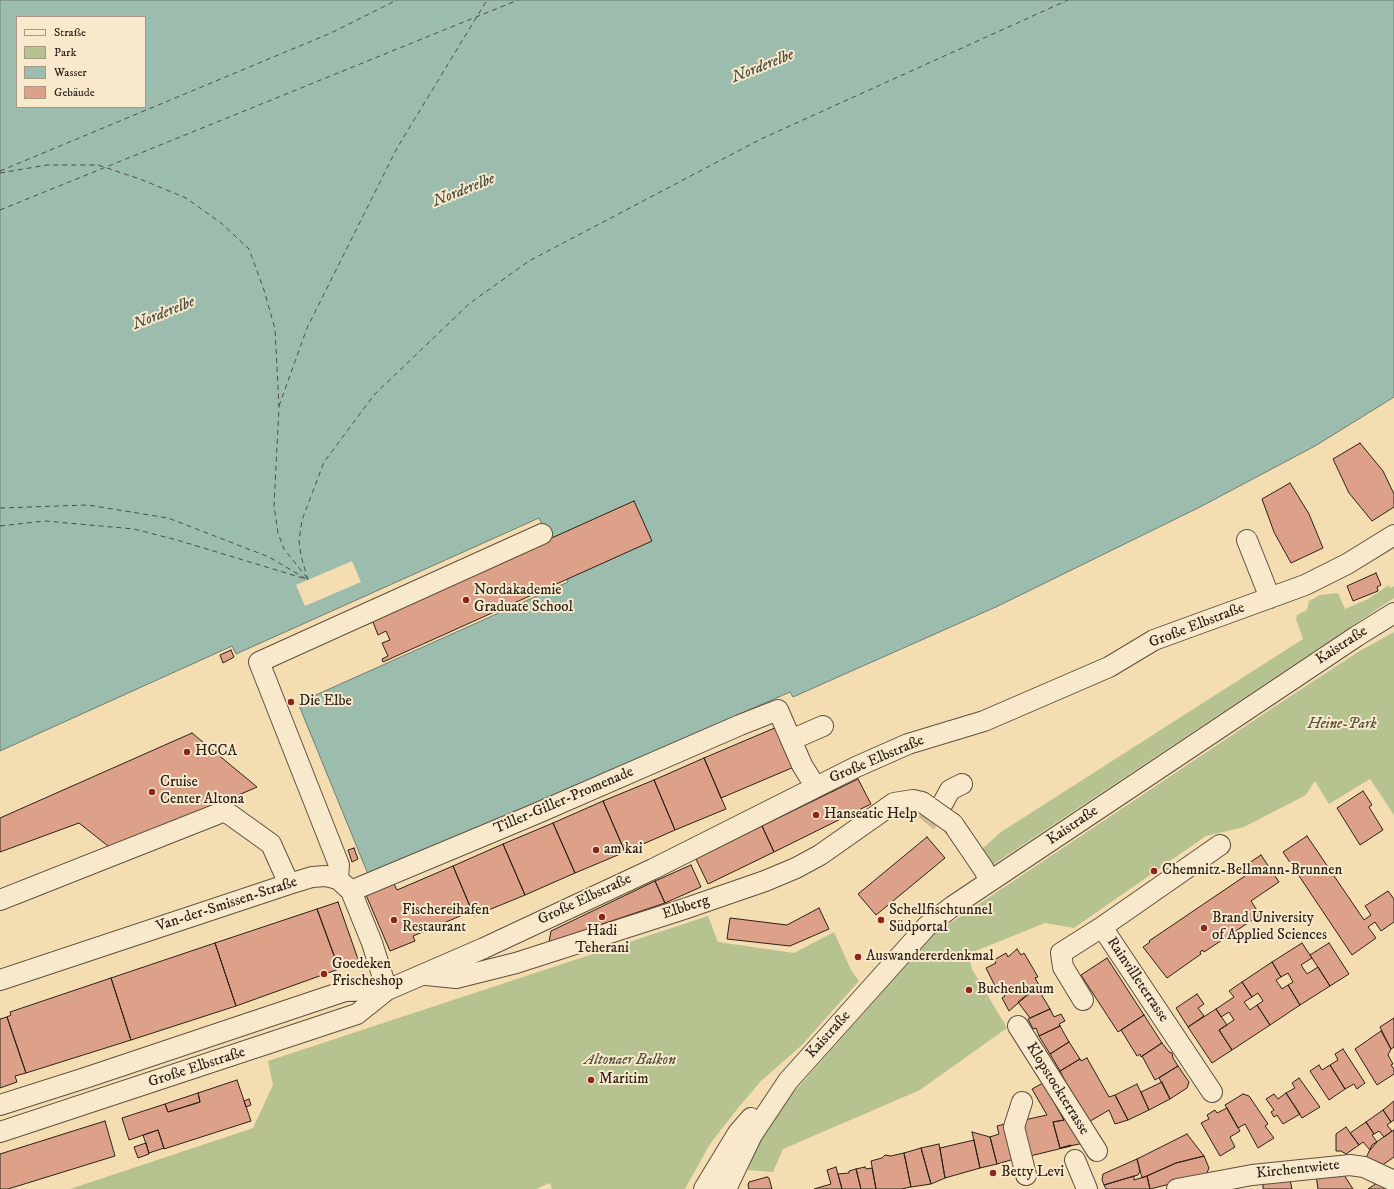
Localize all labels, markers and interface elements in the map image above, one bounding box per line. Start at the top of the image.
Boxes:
legend [16,16,146,108]
text: Straße [54,25,86,40]
text: Park [54,45,76,60]
water label: Norderelbe [729,46,797,88]
text: Wasser [54,65,87,80]
text: Gebäude [54,85,95,100]
water label: Norderelbe [430,170,498,212]
water label: Norderelbe [130,293,198,335]
place label: Nordakademie Graduate School [474,582,573,617]
marker: Nordakademie Graduate School [461,595,471,605]
street label: Große Elbstraße [1147,599,1247,653]
street label: Kaistraße [1313,623,1371,669]
place label: Die Elbe [299,693,352,711]
marker: Die Elbe [286,697,296,707]
park label: Heine-Park [1307,716,1377,734]
street label: Große Elbstraße [827,732,927,788]
place label: HCCA [195,743,237,761]
marker: HCCA [182,747,192,757]
street label: Tiller-Giller-Promenade [491,763,637,839]
place label: Cruise Center Altona [160,774,244,809]
marker: Cruise Center Altona [147,787,157,797]
street label: Kaistraße [1044,802,1102,850]
place label: Hanseatic Help [824,806,917,824]
marker: Hanseatic Help [811,810,821,820]
place label: am kai [604,841,643,859]
marker: am kai [591,845,601,855]
place label: Chemnitz-Bellmann-Brunnen [1162,862,1342,880]
marker: Chemnitz-Bellmann-Brunnen [1149,866,1159,876]
street label: Große Elbstraße [535,870,635,930]
street label: Van-der-Smissen-Straße [154,874,300,936]
street label: Elbberg [660,892,712,924]
place label: Fischereihafen Restaurant [402,902,489,937]
place label: Schellfischtunnel Südportal [889,902,992,937]
place label: Brand University of Applied Sciences [1212,910,1327,945]
marker: Hadi Teherani [597,912,607,922]
marker: Fischereihafen Restaurant [389,915,399,925]
marker: Schellfischtunnel Südportal [876,915,886,925]
place label: Hadi Teherani [575,923,629,958]
marker: Brand University of Applied Sciences [1199,923,1209,933]
street label: Rainvilleterrasse [1102,934,1172,1026]
place label: Auswandererdenkmal [866,948,994,966]
marker: Auswandererdenkmal [853,952,863,962]
place label: Goedeken Frischeshop [332,956,403,991]
marker: Goedeken Frischeshop [319,969,329,979]
place label: Buchenbaum [977,981,1054,999]
marker: Buchenbaum [964,985,974,995]
street label: Kaistraße [803,1007,855,1063]
street label: Klopstockterrasse [1021,1039,1093,1139]
street label: Große Elbstraße [146,1044,248,1092]
park label: Altonaer Balkon [584,1052,676,1070]
place label: Maritim [599,1071,648,1089]
marker: Maritim [586,1075,596,1085]
street label: Kirchentwiete [1255,1157,1341,1183]
place label: Betty Levi [1001,1164,1064,1182]
marker: Betty Levi [988,1168,998,1178]

